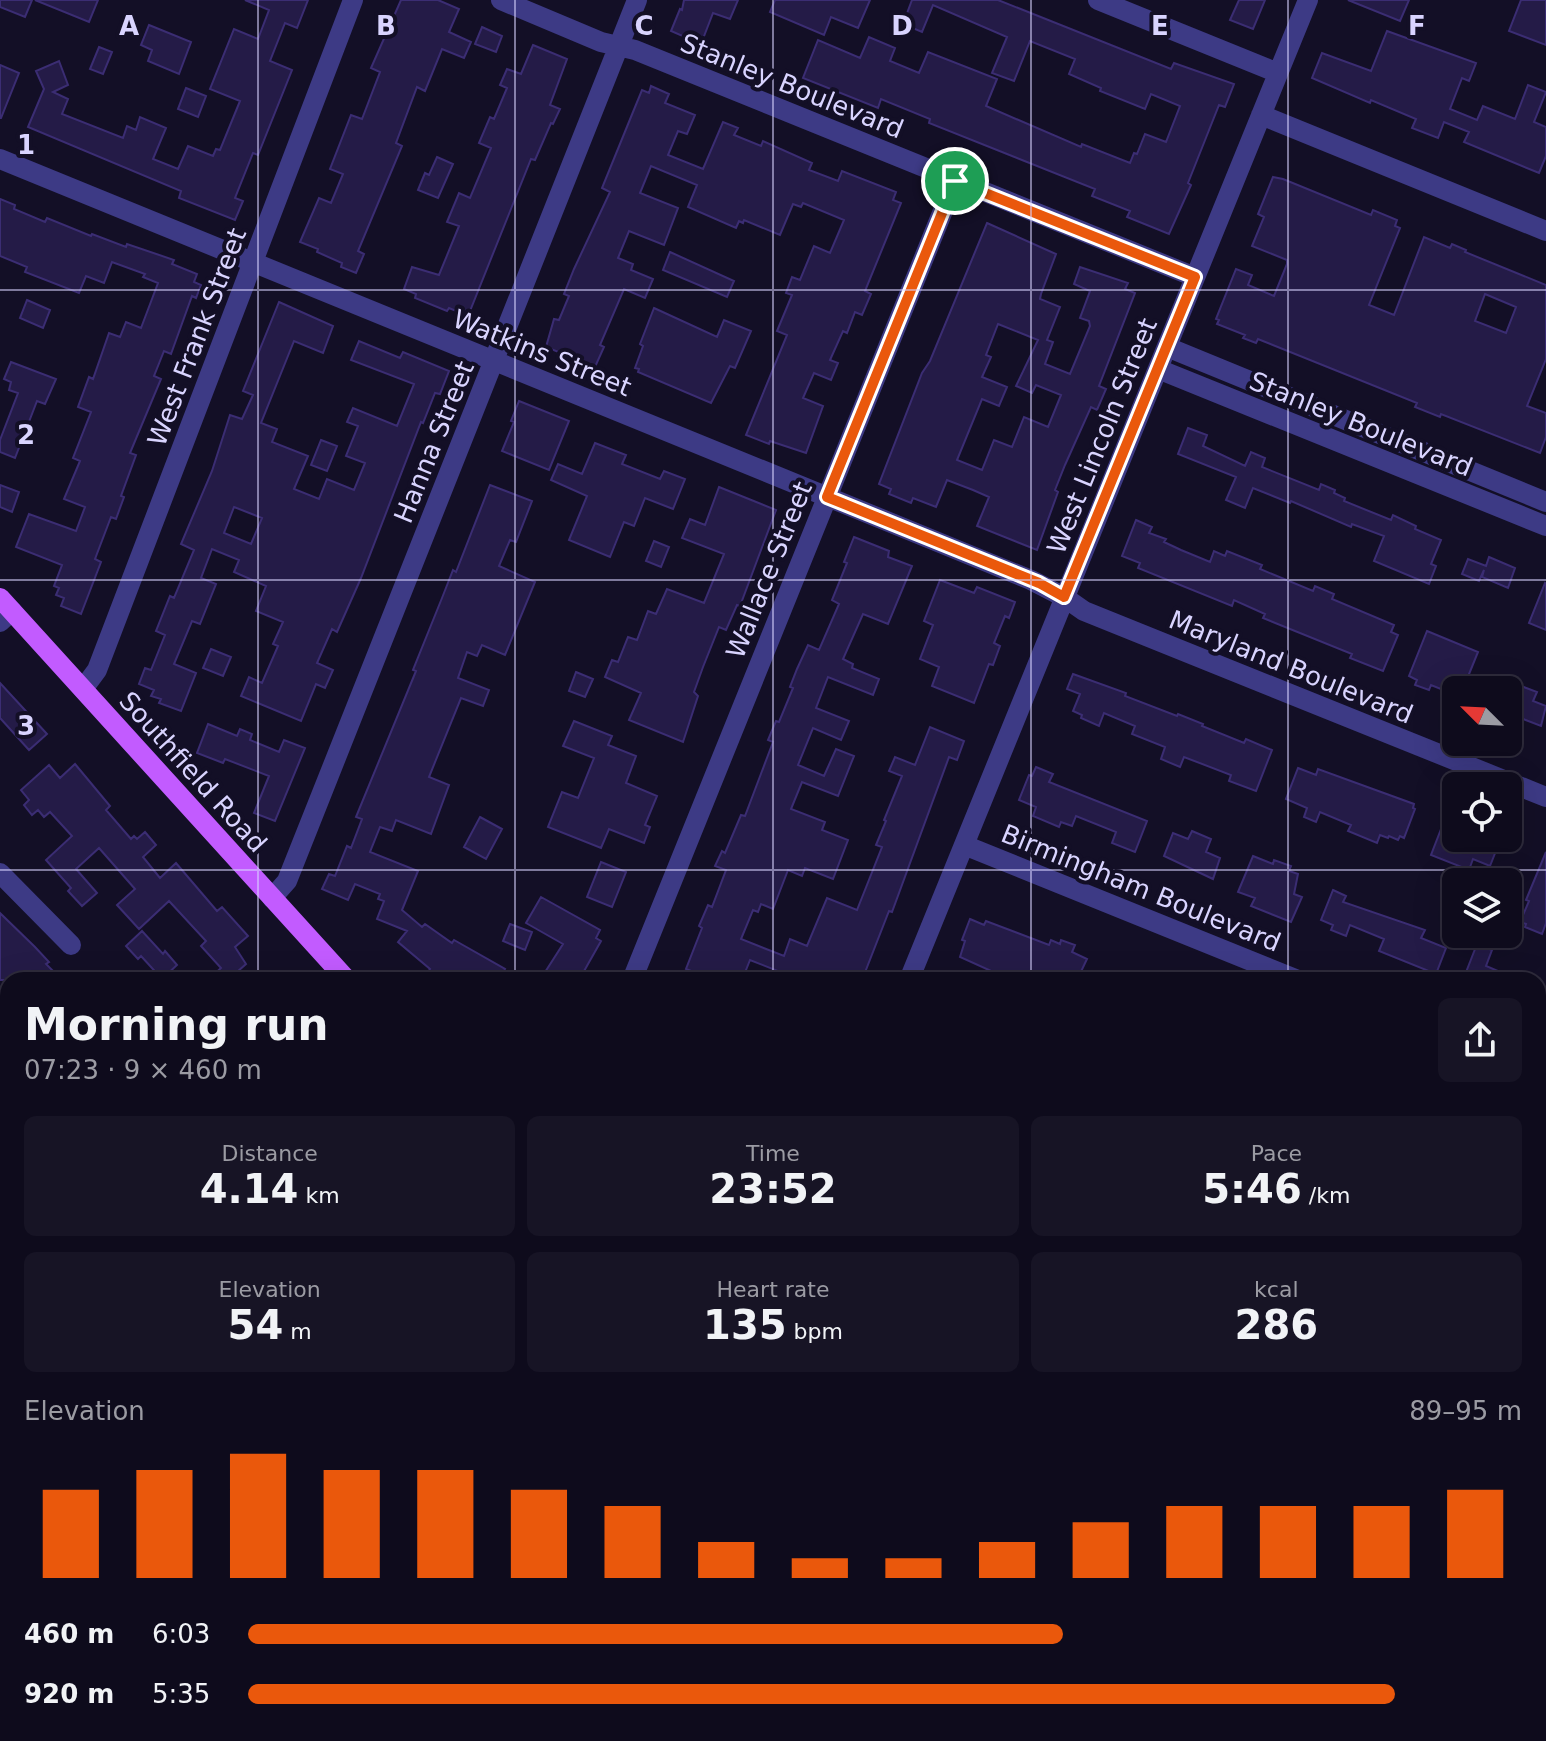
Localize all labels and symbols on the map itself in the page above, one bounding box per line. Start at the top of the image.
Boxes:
text: A [119,11,139,41]
text: B [376,11,396,41]
text: C [634,11,654,41]
text: D [891,11,913,41]
text: E [1151,11,1169,41]
text: F [1408,11,1426,41]
street label: Stanley Boulevard [676,28,908,144]
text: 1 [17,130,35,160]
pin [921,147,989,215]
street label: West Frank Street [142,224,252,450]
street label: Watkins Street [448,304,636,402]
street label: West Lincoln Street [1041,314,1163,558]
street label: Hanna Street [388,357,480,527]
street label: Stanley Boulevard [1245,366,1477,482]
text: 2 [17,420,35,450]
street label: Wallace Street [720,477,818,663]
street label: Maryland Boulevard [1165,604,1417,730]
north arrow [1442,676,1522,756]
street label: Southfield Road [113,686,273,858]
text: 3 [17,711,35,741]
street label: Birmingham Boulevard [997,818,1285,958]

